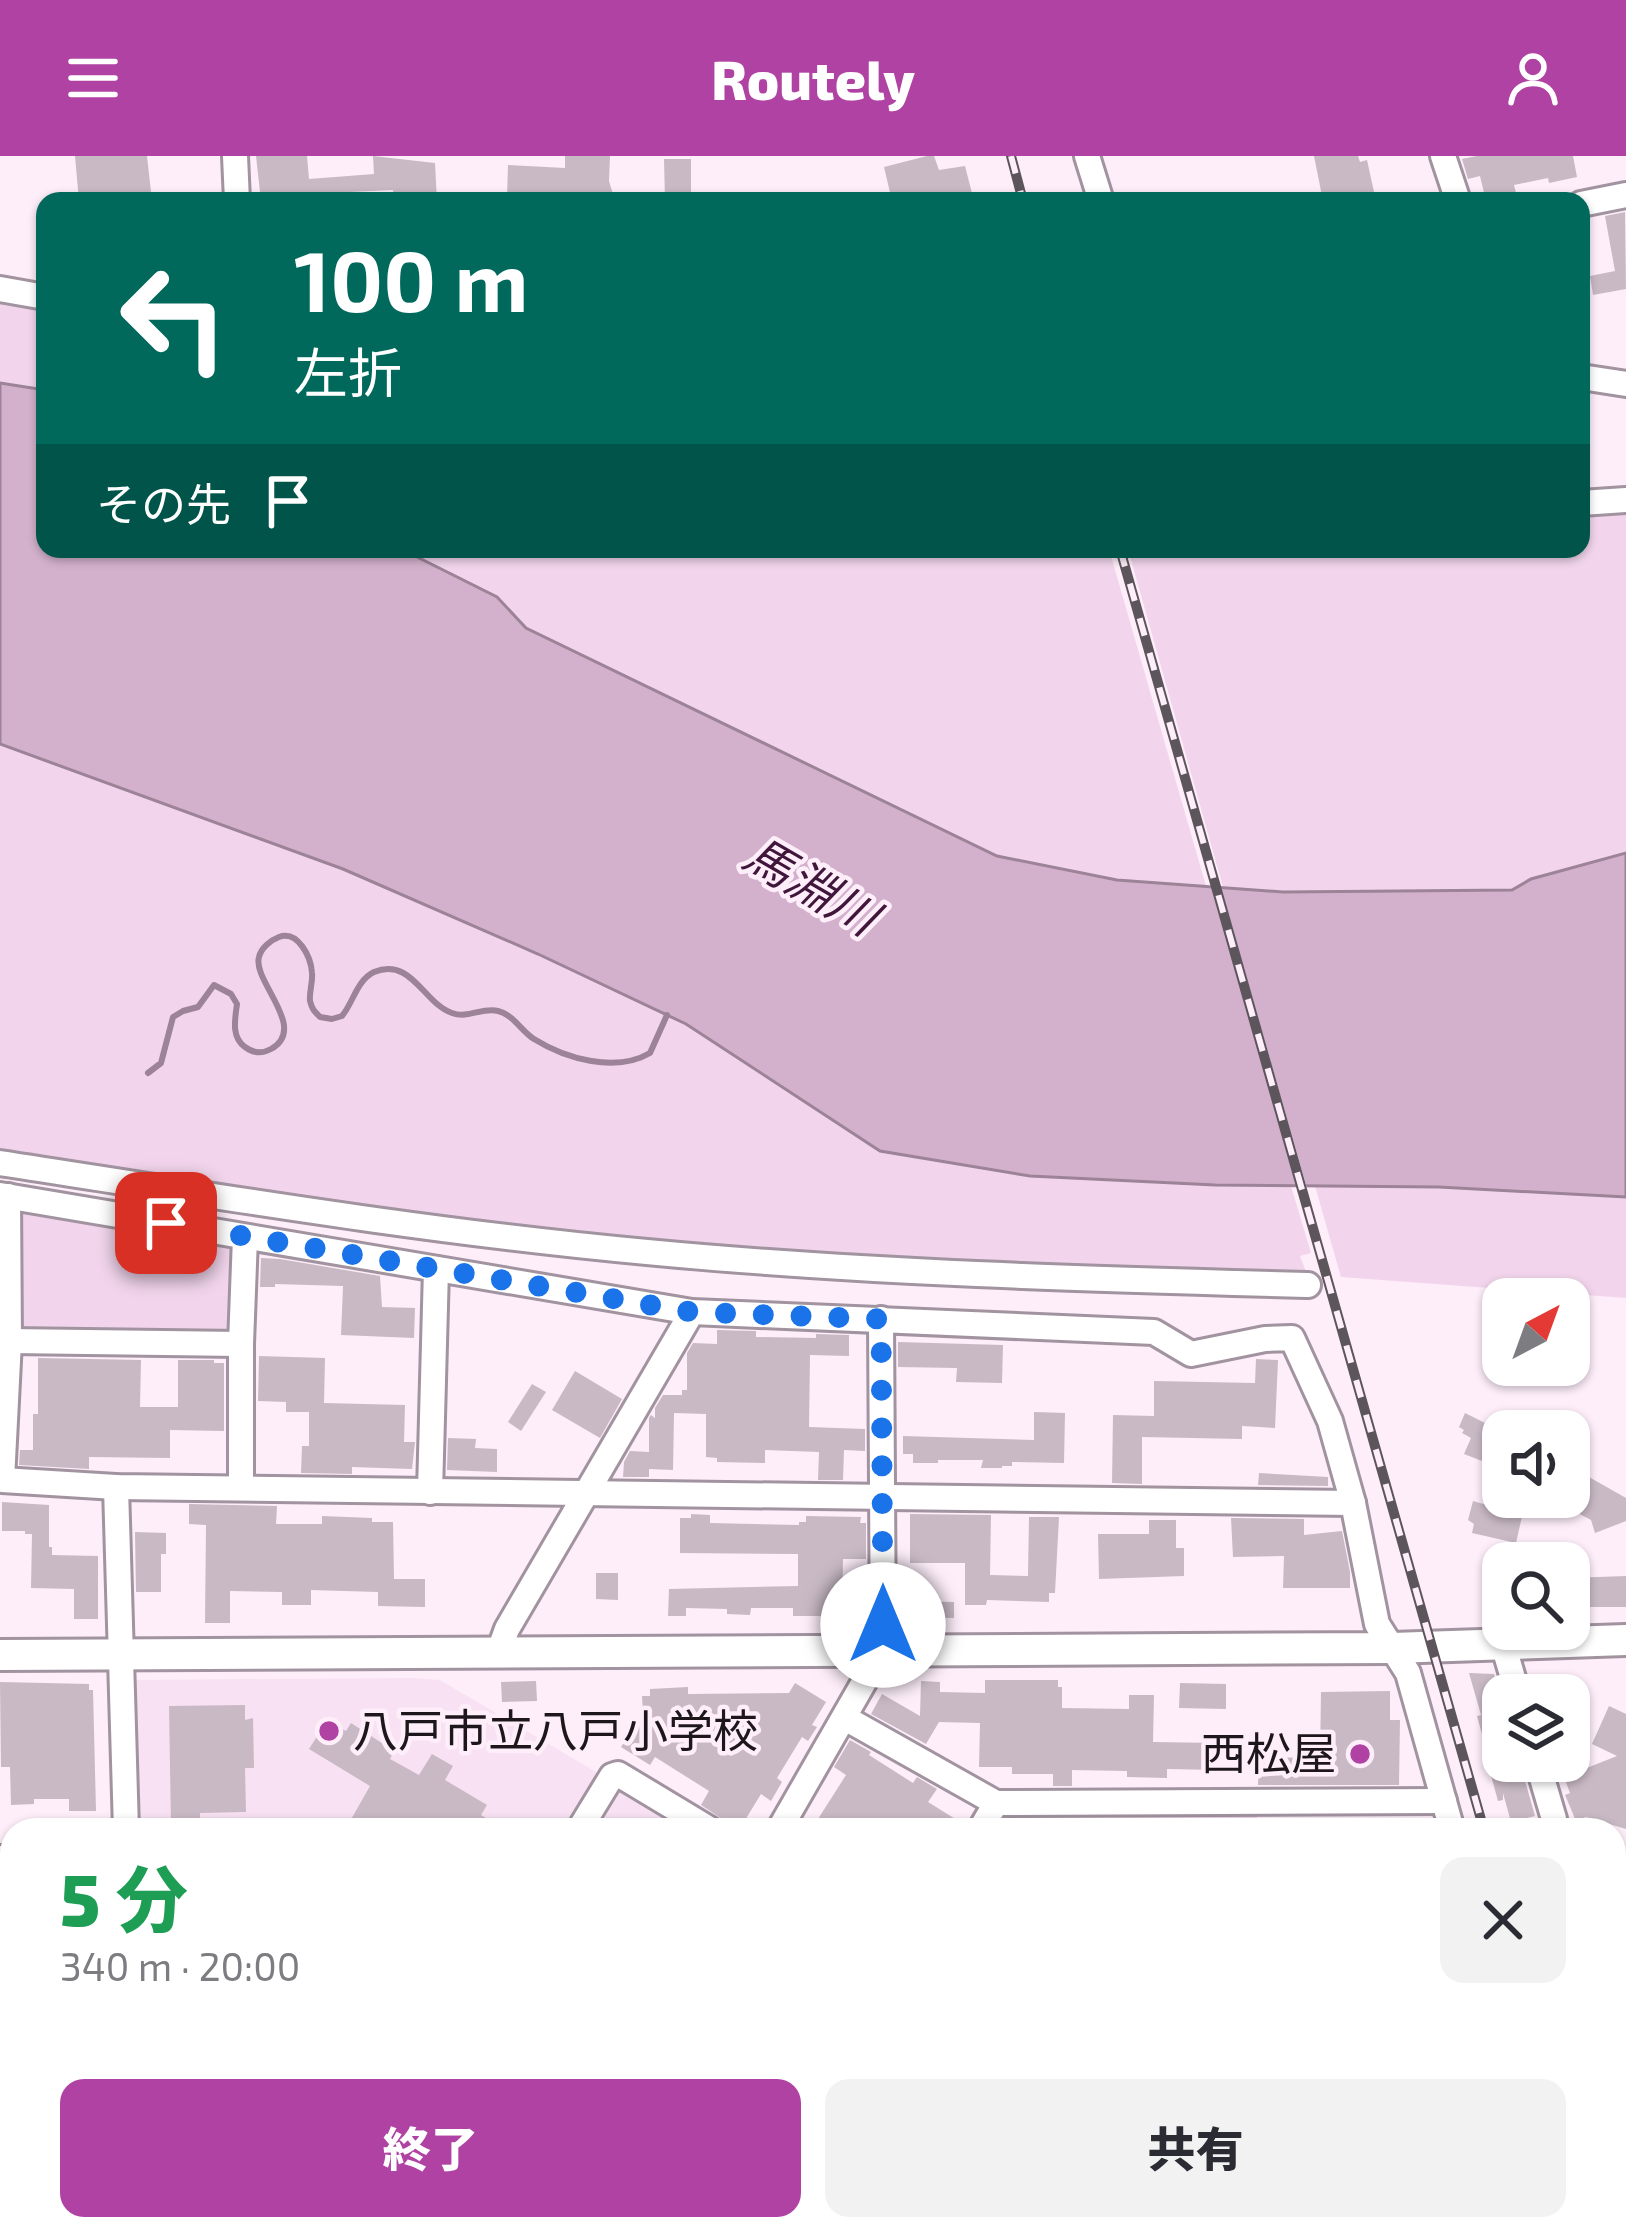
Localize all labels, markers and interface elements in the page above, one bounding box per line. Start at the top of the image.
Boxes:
icon: menu [60,45,126,111]
icon: person [1500,45,1566,111]
text: Routely [711,46,915,111]
text: 100 m [294,228,528,329]
icon: left [96,240,252,396]
text: 左折 [294,339,402,404]
icon: arrive [255,468,321,534]
text: その先 [96,476,231,530]
water label: 馬淵川 [735,823,893,948]
pin [115,1172,217,1274]
icon: arrive [133,1190,199,1256]
north arrow [1482,1278,1590,1386]
map controls [1482,1278,1590,1782]
button: sound [1482,1410,1590,1518]
button: search [1482,1542,1590,1650]
position arrow [820,1562,946,1688]
button: layers [1482,1674,1590,1782]
place label: 八戸市立八戸小学校 [353,1702,758,1756]
marker: 八戸市立八戸小学校 [316,1718,342,1744]
place label: 西松屋 [1201,1725,1336,1779]
marker: 西松屋 [1347,1741,1373,1767]
text: 5 分 [60,1854,188,1940]
button: close [1440,1857,1566,1983]
text: 340 m · 20:00 [60,1942,300,1989]
button: 終了 [60,2079,801,2217]
button: 共有 [825,2079,1566,2217]

